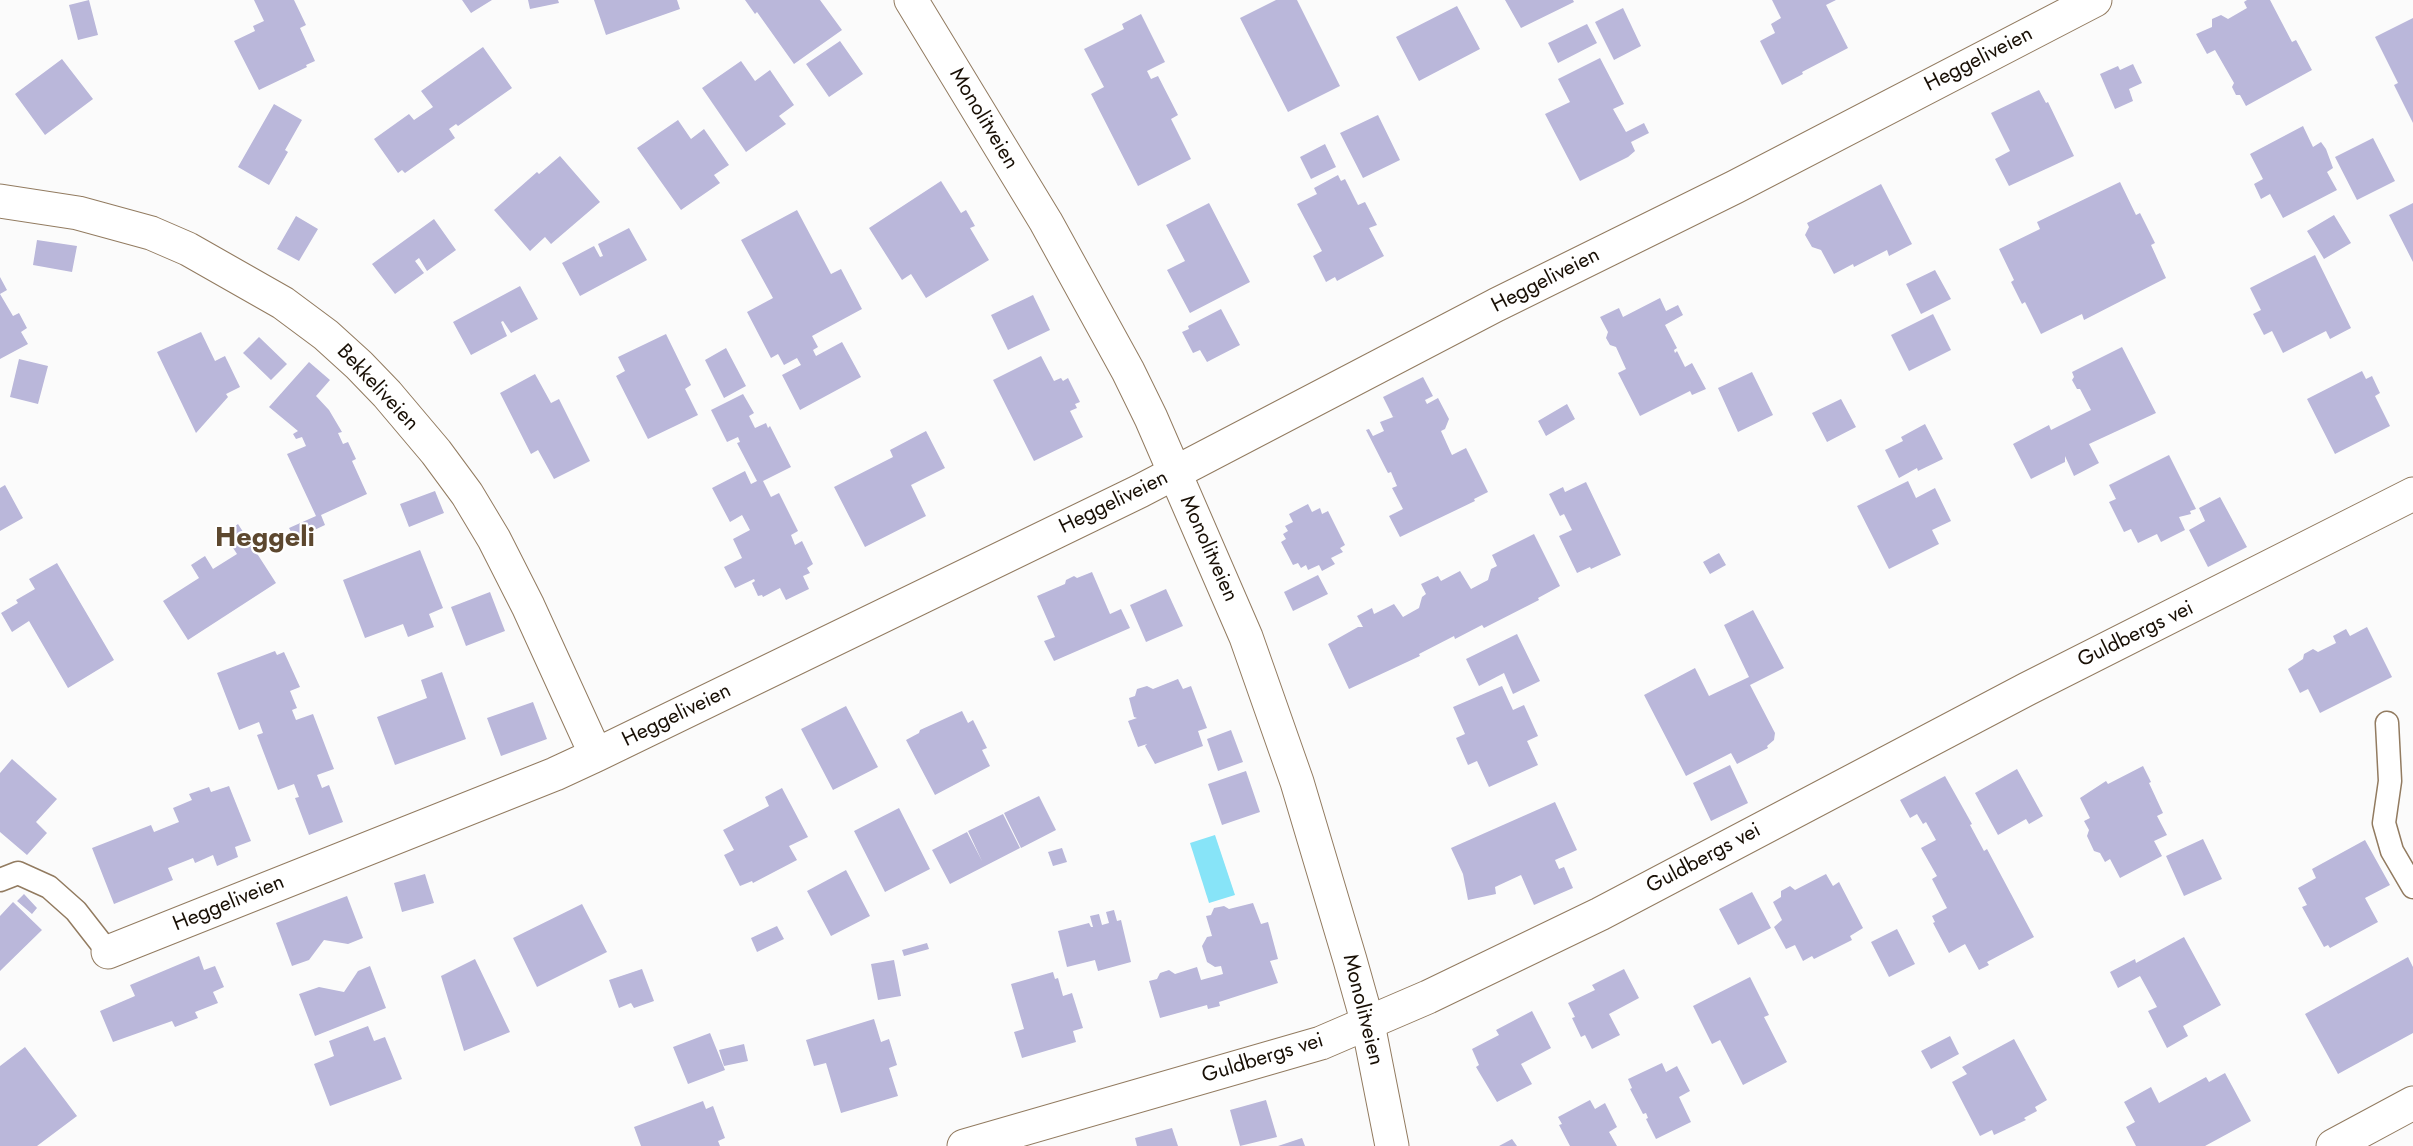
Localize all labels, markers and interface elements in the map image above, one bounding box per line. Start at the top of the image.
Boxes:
street label: Heggeliveien [1921,22,2037,98]
street label: Monolitveien [943,64,1023,174]
street label: Heggeliveien [1488,243,1604,319]
street label: Bekkeliveien [331,340,423,436]
street label: Heggeliveien [1055,466,1173,540]
street label: Monolitveien [1173,492,1243,606]
district label: Heggeli [215,523,315,555]
street label: Guldbergs vei [2074,596,2198,674]
street label: Heggeliveien [618,679,736,753]
street label: Guldbergs vei [1643,818,1765,900]
street label: Heggeliveien [170,870,288,938]
street label: Monolitveien [1336,952,1388,1068]
street label: Guldbergs vei [1199,1029,1327,1089]

